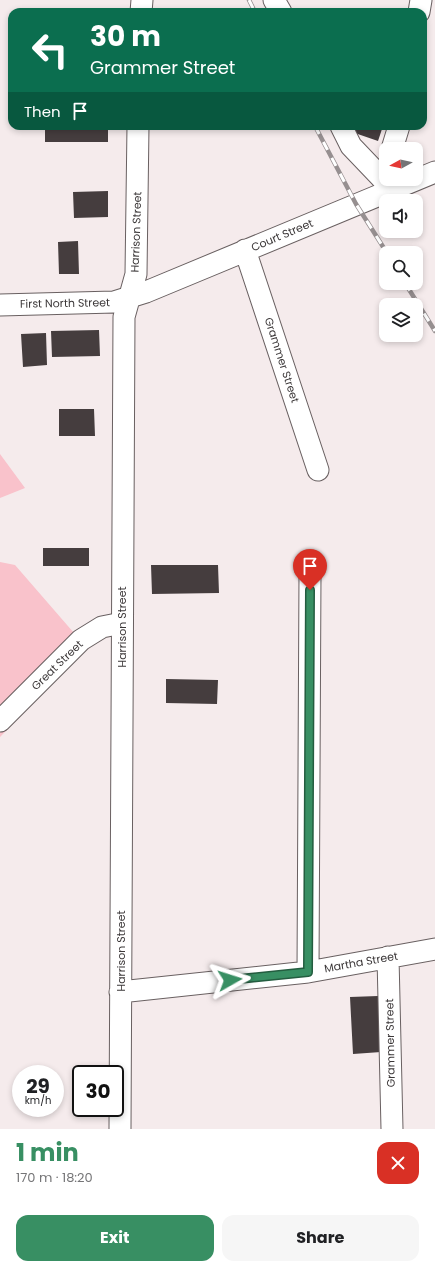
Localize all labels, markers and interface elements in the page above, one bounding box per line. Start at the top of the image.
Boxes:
text: 30 m [90,17,161,56]
icon: left [24,24,76,76]
text: Grammer Street [90,55,235,80]
icon: arrive [69,100,91,122]
text: Then [24,101,61,122]
north arrow [379,142,423,186]
map controls [379,142,423,342]
street label: Harrison Street [127,191,145,273]
button: sound [379,194,423,238]
street label: Court Street [249,215,315,255]
button: search [379,246,423,290]
street label: First North Street [20,294,110,312]
button: layers [379,298,423,342]
street label: Grammer Street [261,315,303,405]
pin [293,549,327,590]
icon: arrive [299,555,321,577]
street label: Harrison Street [114,587,130,667]
street label: Great Street [28,636,86,694]
street label: Harrison Street [113,911,129,991]
street label: Martha Street [323,948,399,976]
position arrow [209,959,251,1001]
street label: Grammer Street [381,998,399,1088]
speed limit sign: 30 [72,1065,124,1117]
text: 29 [26,1072,50,1100]
text: km/h [25,1093,51,1108]
text: 1 min [16,1136,79,1169]
button: close [377,1142,419,1184]
text: 170 m · 18:20 [16,1168,93,1187]
button: Exit [16,1215,214,1261]
button: Share [222,1215,419,1261]

